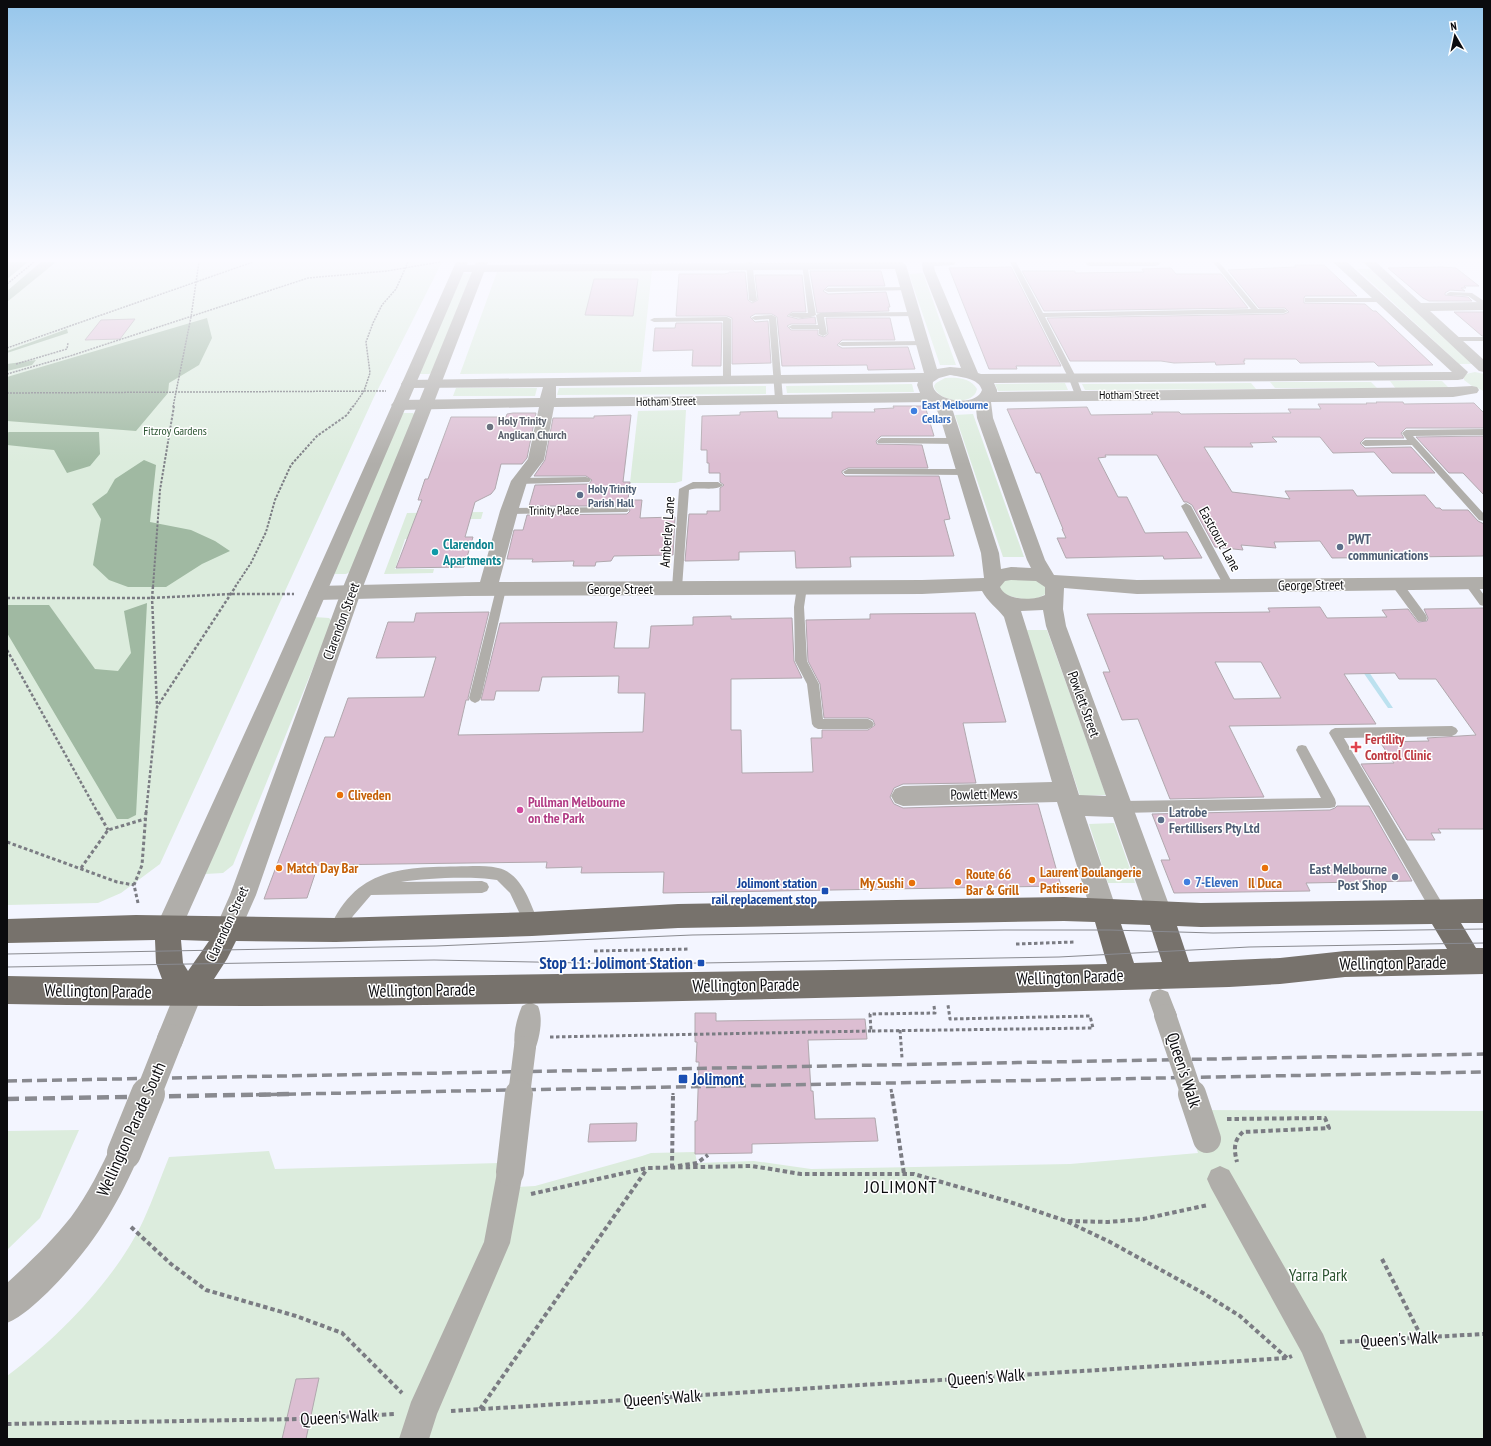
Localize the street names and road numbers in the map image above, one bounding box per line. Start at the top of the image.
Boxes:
street label: Hotham Street [1099,387,1160,402]
street label: Hotham Street [636,393,697,409]
street label: Amberley Lane [656,496,678,568]
street label: Trinity Place [529,502,579,518]
street label: Eastcourt Lane [1195,504,1245,575]
street label: George Street [1278,575,1344,595]
street label: Clarendon Street [319,580,363,662]
street label: George Street [587,580,653,598]
street label: Powlett Street [1064,669,1104,740]
street label: Powlett Mews [950,784,1018,804]
street label: Clarendon Street [202,883,252,965]
street label: Wellington Parade [1339,951,1447,975]
street label: Wellington Parade [1016,964,1124,990]
street label: Wellington Parade [692,973,800,997]
street label: Wellington Parade [368,978,476,1002]
street label: Wellington Parade [44,979,152,1003]
street label: Queen's Walk [1162,1030,1207,1111]
street label: Wellington Parade South [92,1058,170,1200]
street label: Queen's Walk [1360,1326,1439,1352]
street label: Queen's Walk [947,1363,1026,1391]
street label: Queen's Walk [623,1384,702,1412]
street label: Queen's Walk [300,1404,379,1430]

